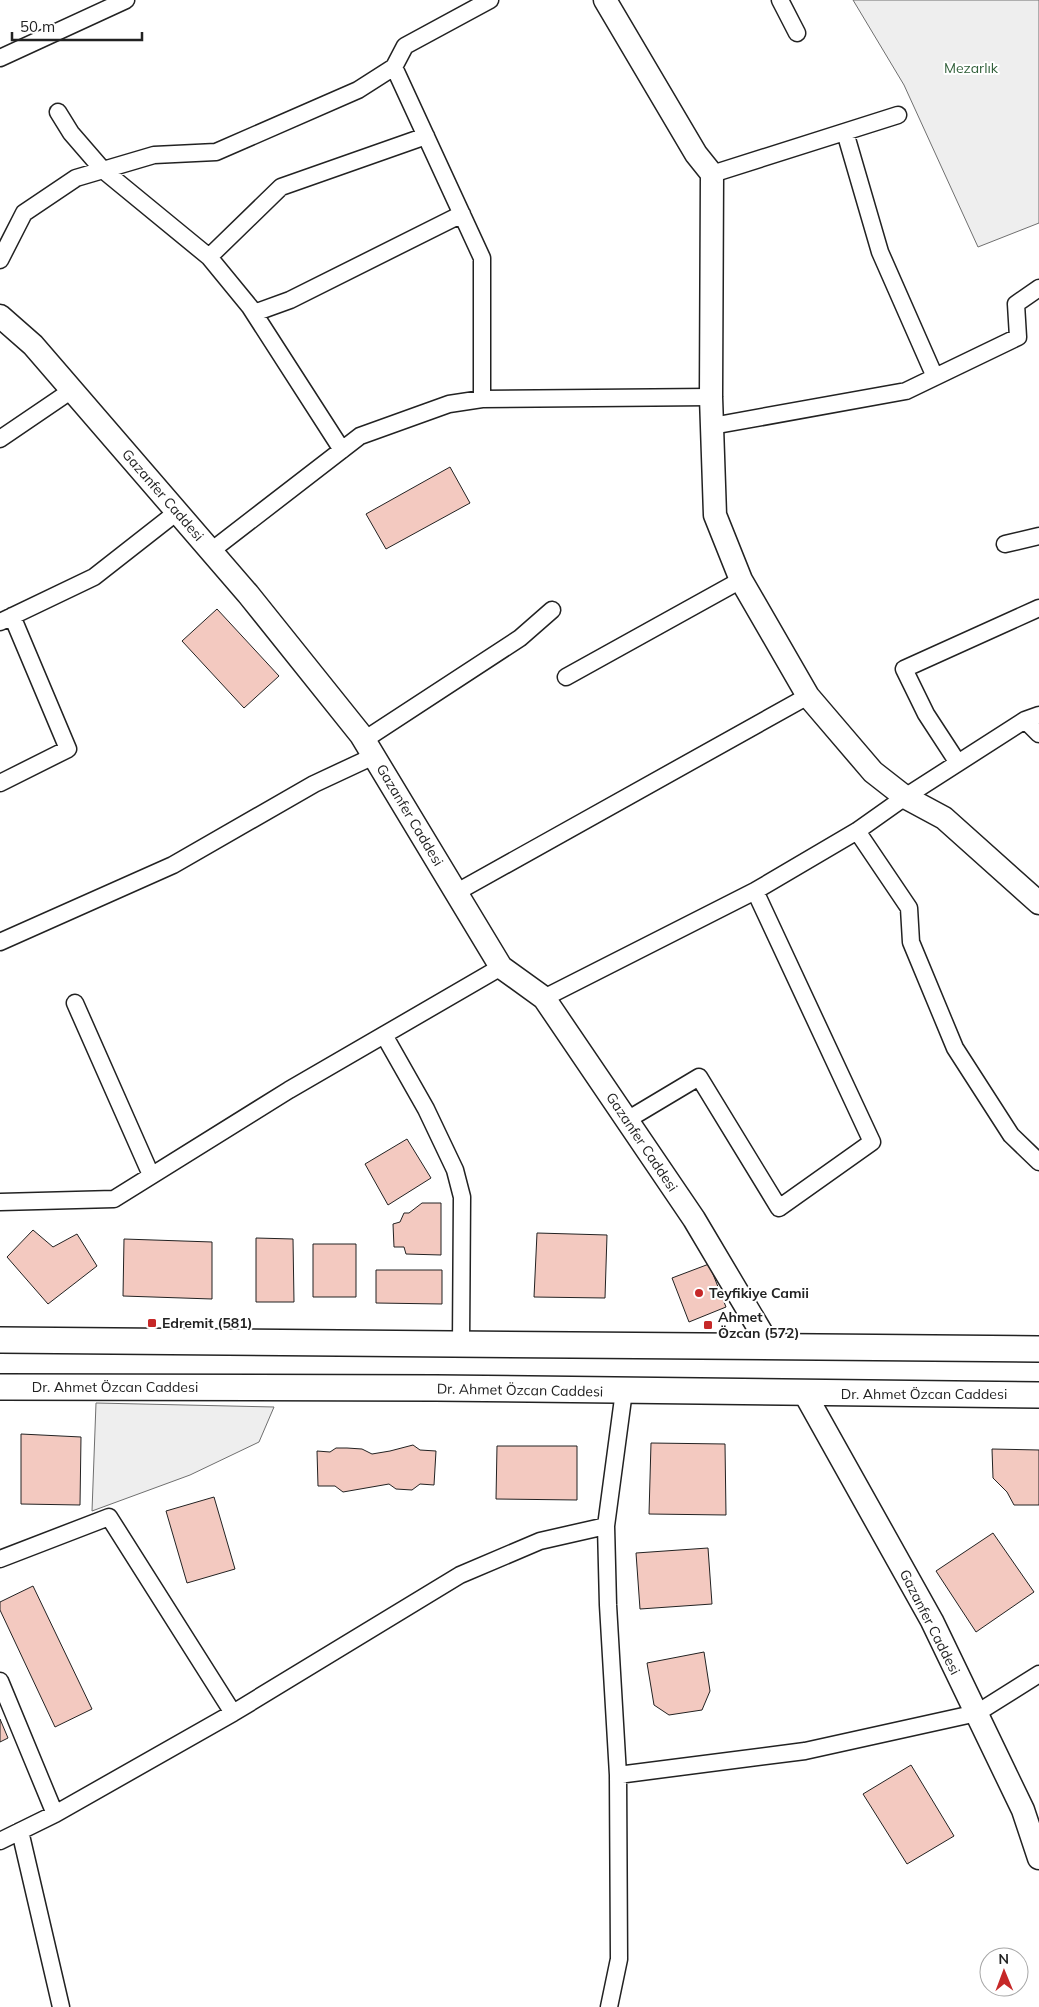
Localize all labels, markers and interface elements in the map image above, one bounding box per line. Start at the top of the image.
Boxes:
scale bar [12,10,142,42]
text: 50 m [20,17,55,36]
park label: Mezarlık [944,59,999,77]
street label: Gazanfer Caddesi [118,445,208,545]
street label: Gazanfer Caddesi [372,761,448,869]
street label: Gazanfer Caddesi [602,1089,682,1195]
place label: Teyfikiye Camii [709,1284,809,1302]
marker: Teyfikiye Camii [693,1287,705,1299]
place label: Ahmet Özcan (572) [718,1308,799,1342]
place label: Edremit (581) [162,1314,253,1332]
marker: Edremit (581) [146,1317,158,1329]
marker: Ahmet Özcan (572) [702,1319,714,1331]
street label: Dr. Ahmet Özcan Caddesi [32,1378,198,1396]
street label: Dr. Ahmet Özcan Caddesi [437,1380,603,1400]
street label: Dr. Ahmet Özcan Caddesi [841,1385,1007,1403]
street label: Gazanfer Caddesi [896,1566,964,1678]
north arrow [979,1947,1029,1997]
text: N [998,1950,1009,1968]

